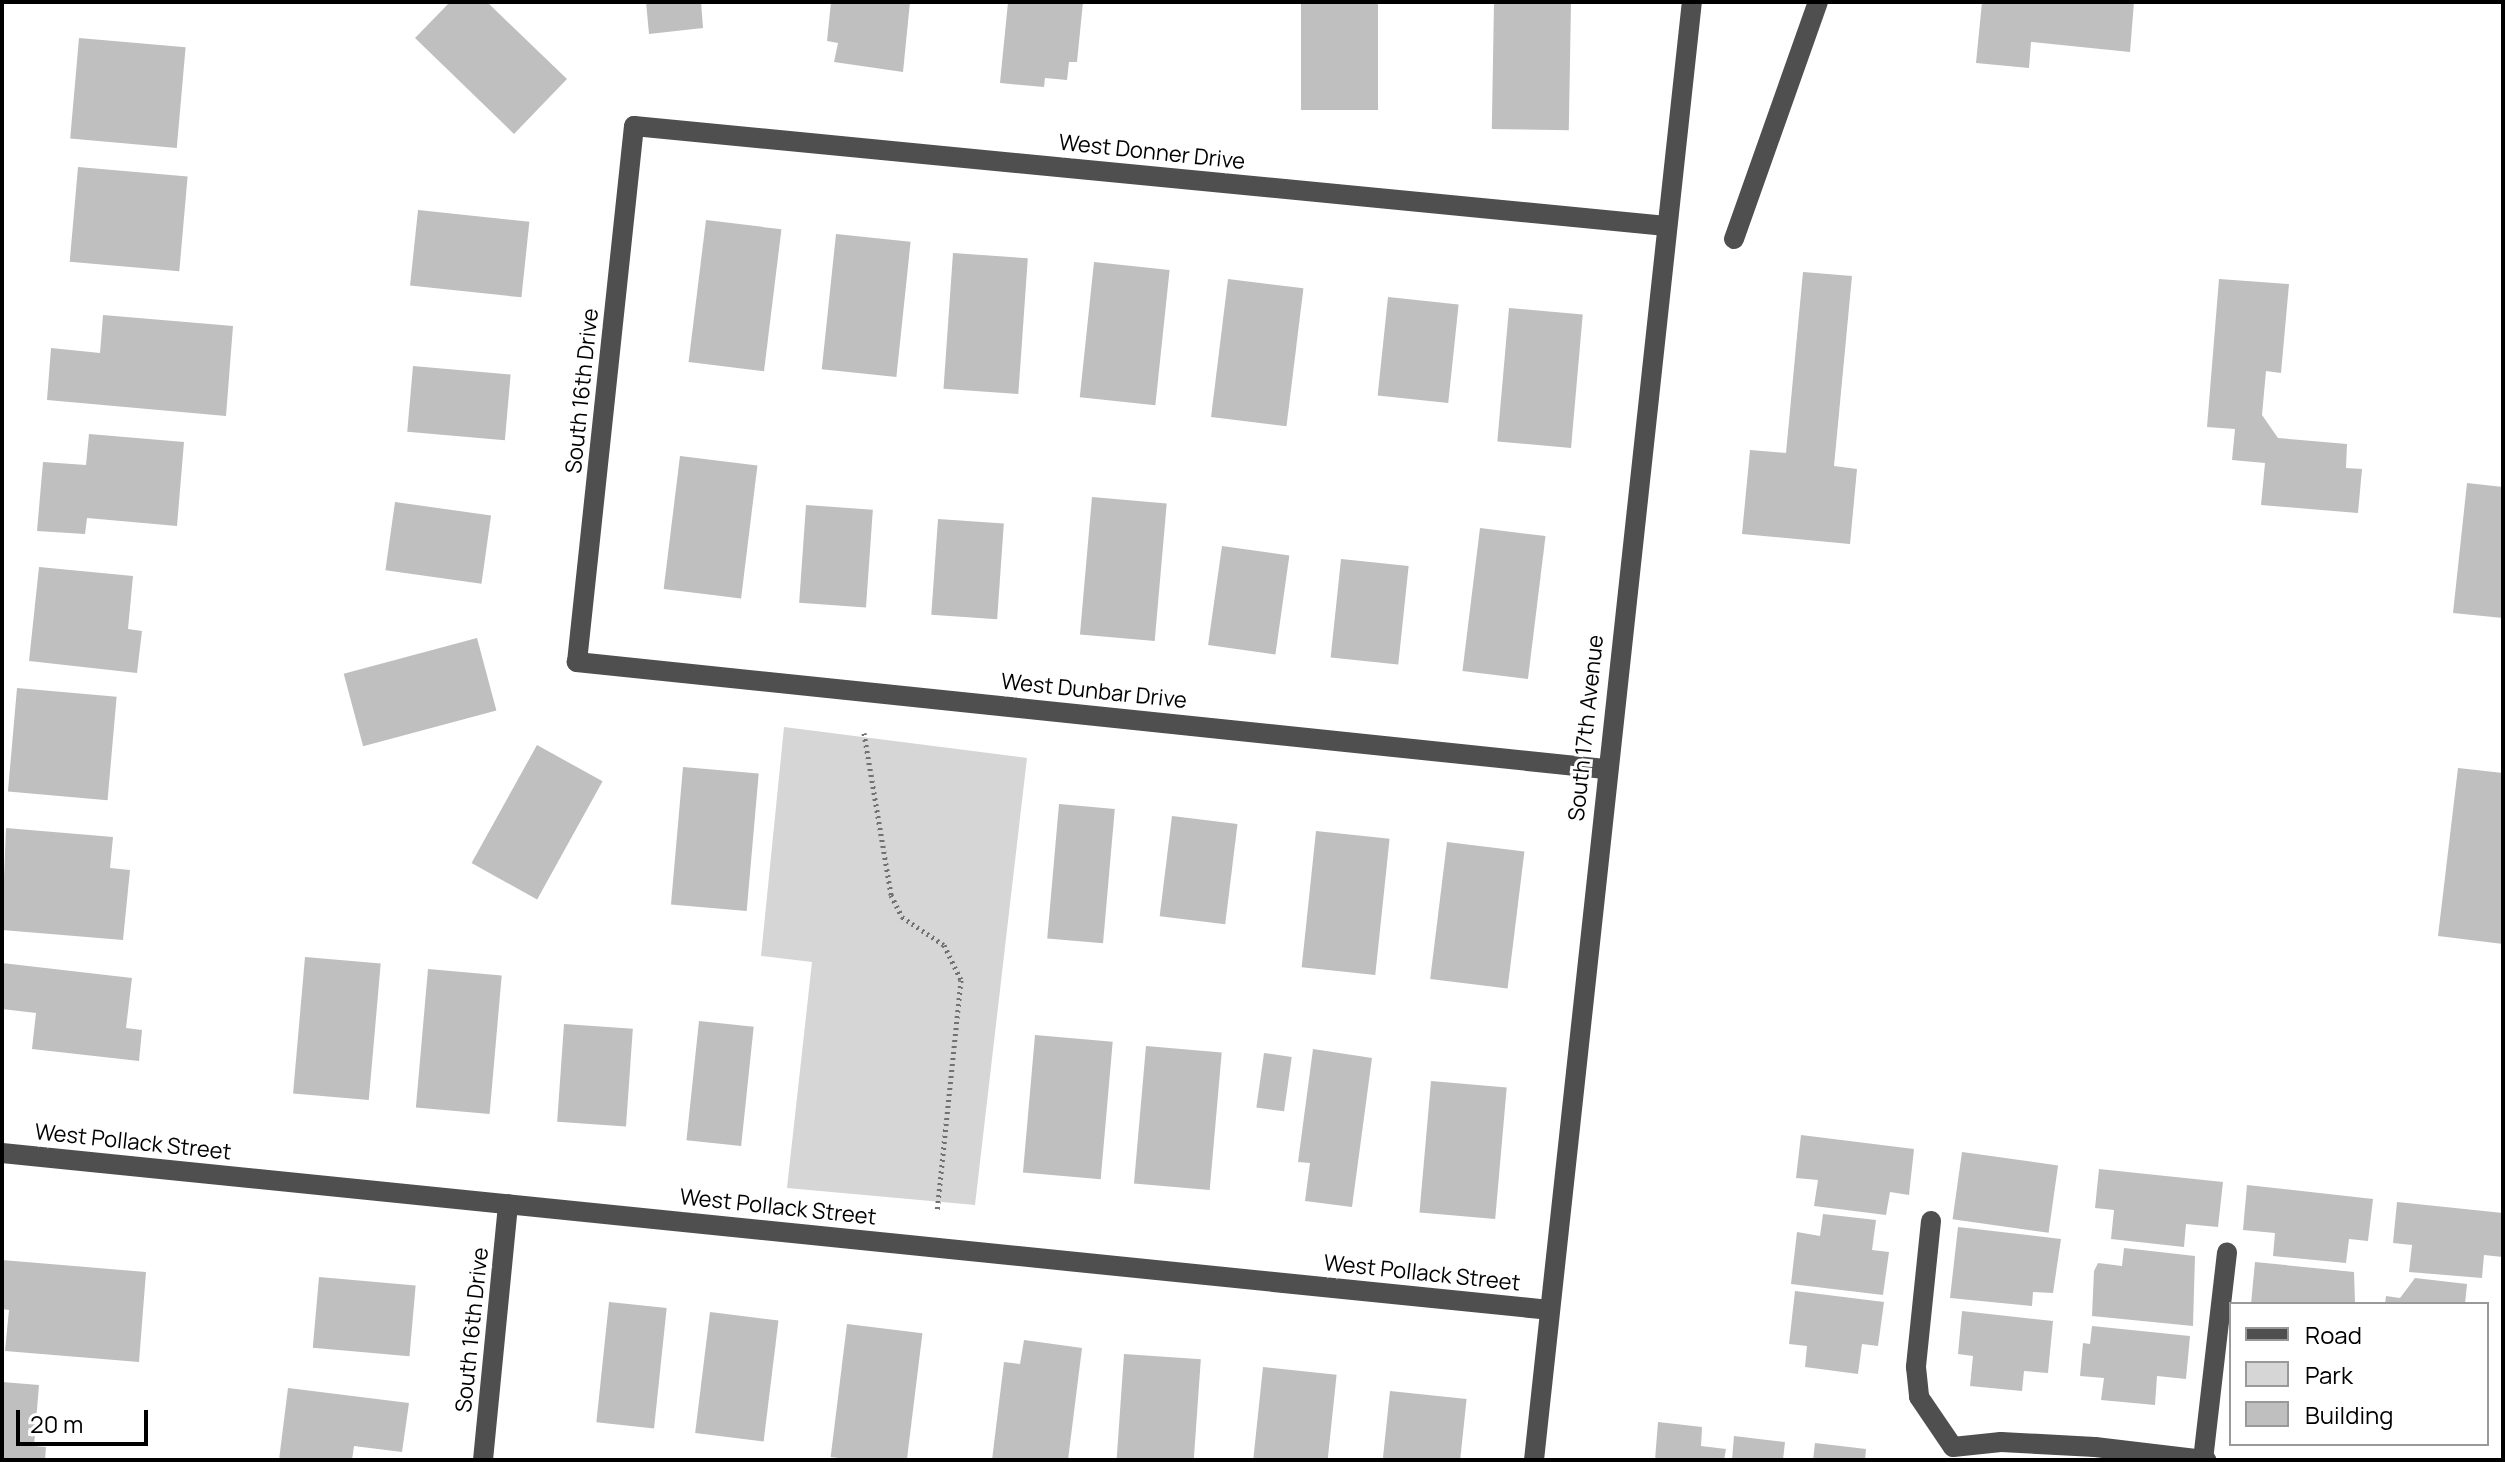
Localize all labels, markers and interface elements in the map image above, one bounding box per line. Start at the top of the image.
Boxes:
street label: West Donner Drive [1057,129,1247,175]
street label: South 16th Drive [560,307,604,475]
street label: South 17th Avenue [1563,634,1609,822]
street label: West Dunbar Drive [1000,668,1188,714]
street label: West Pollack Street [33,1119,233,1165]
street label: West Pollack Street [678,1184,878,1230]
street label: South 16th Drive [450,1246,494,1414]
street label: West Pollack Street [1322,1250,1522,1296]
legend [2229,1302,2489,1446]
text: Road [2305,1318,2362,1351]
text: Park [2305,1358,2353,1391]
scale bar [20,1394,152,1444]
text: Building [2305,1398,2393,1431]
text: 20 m [30,1407,83,1440]

